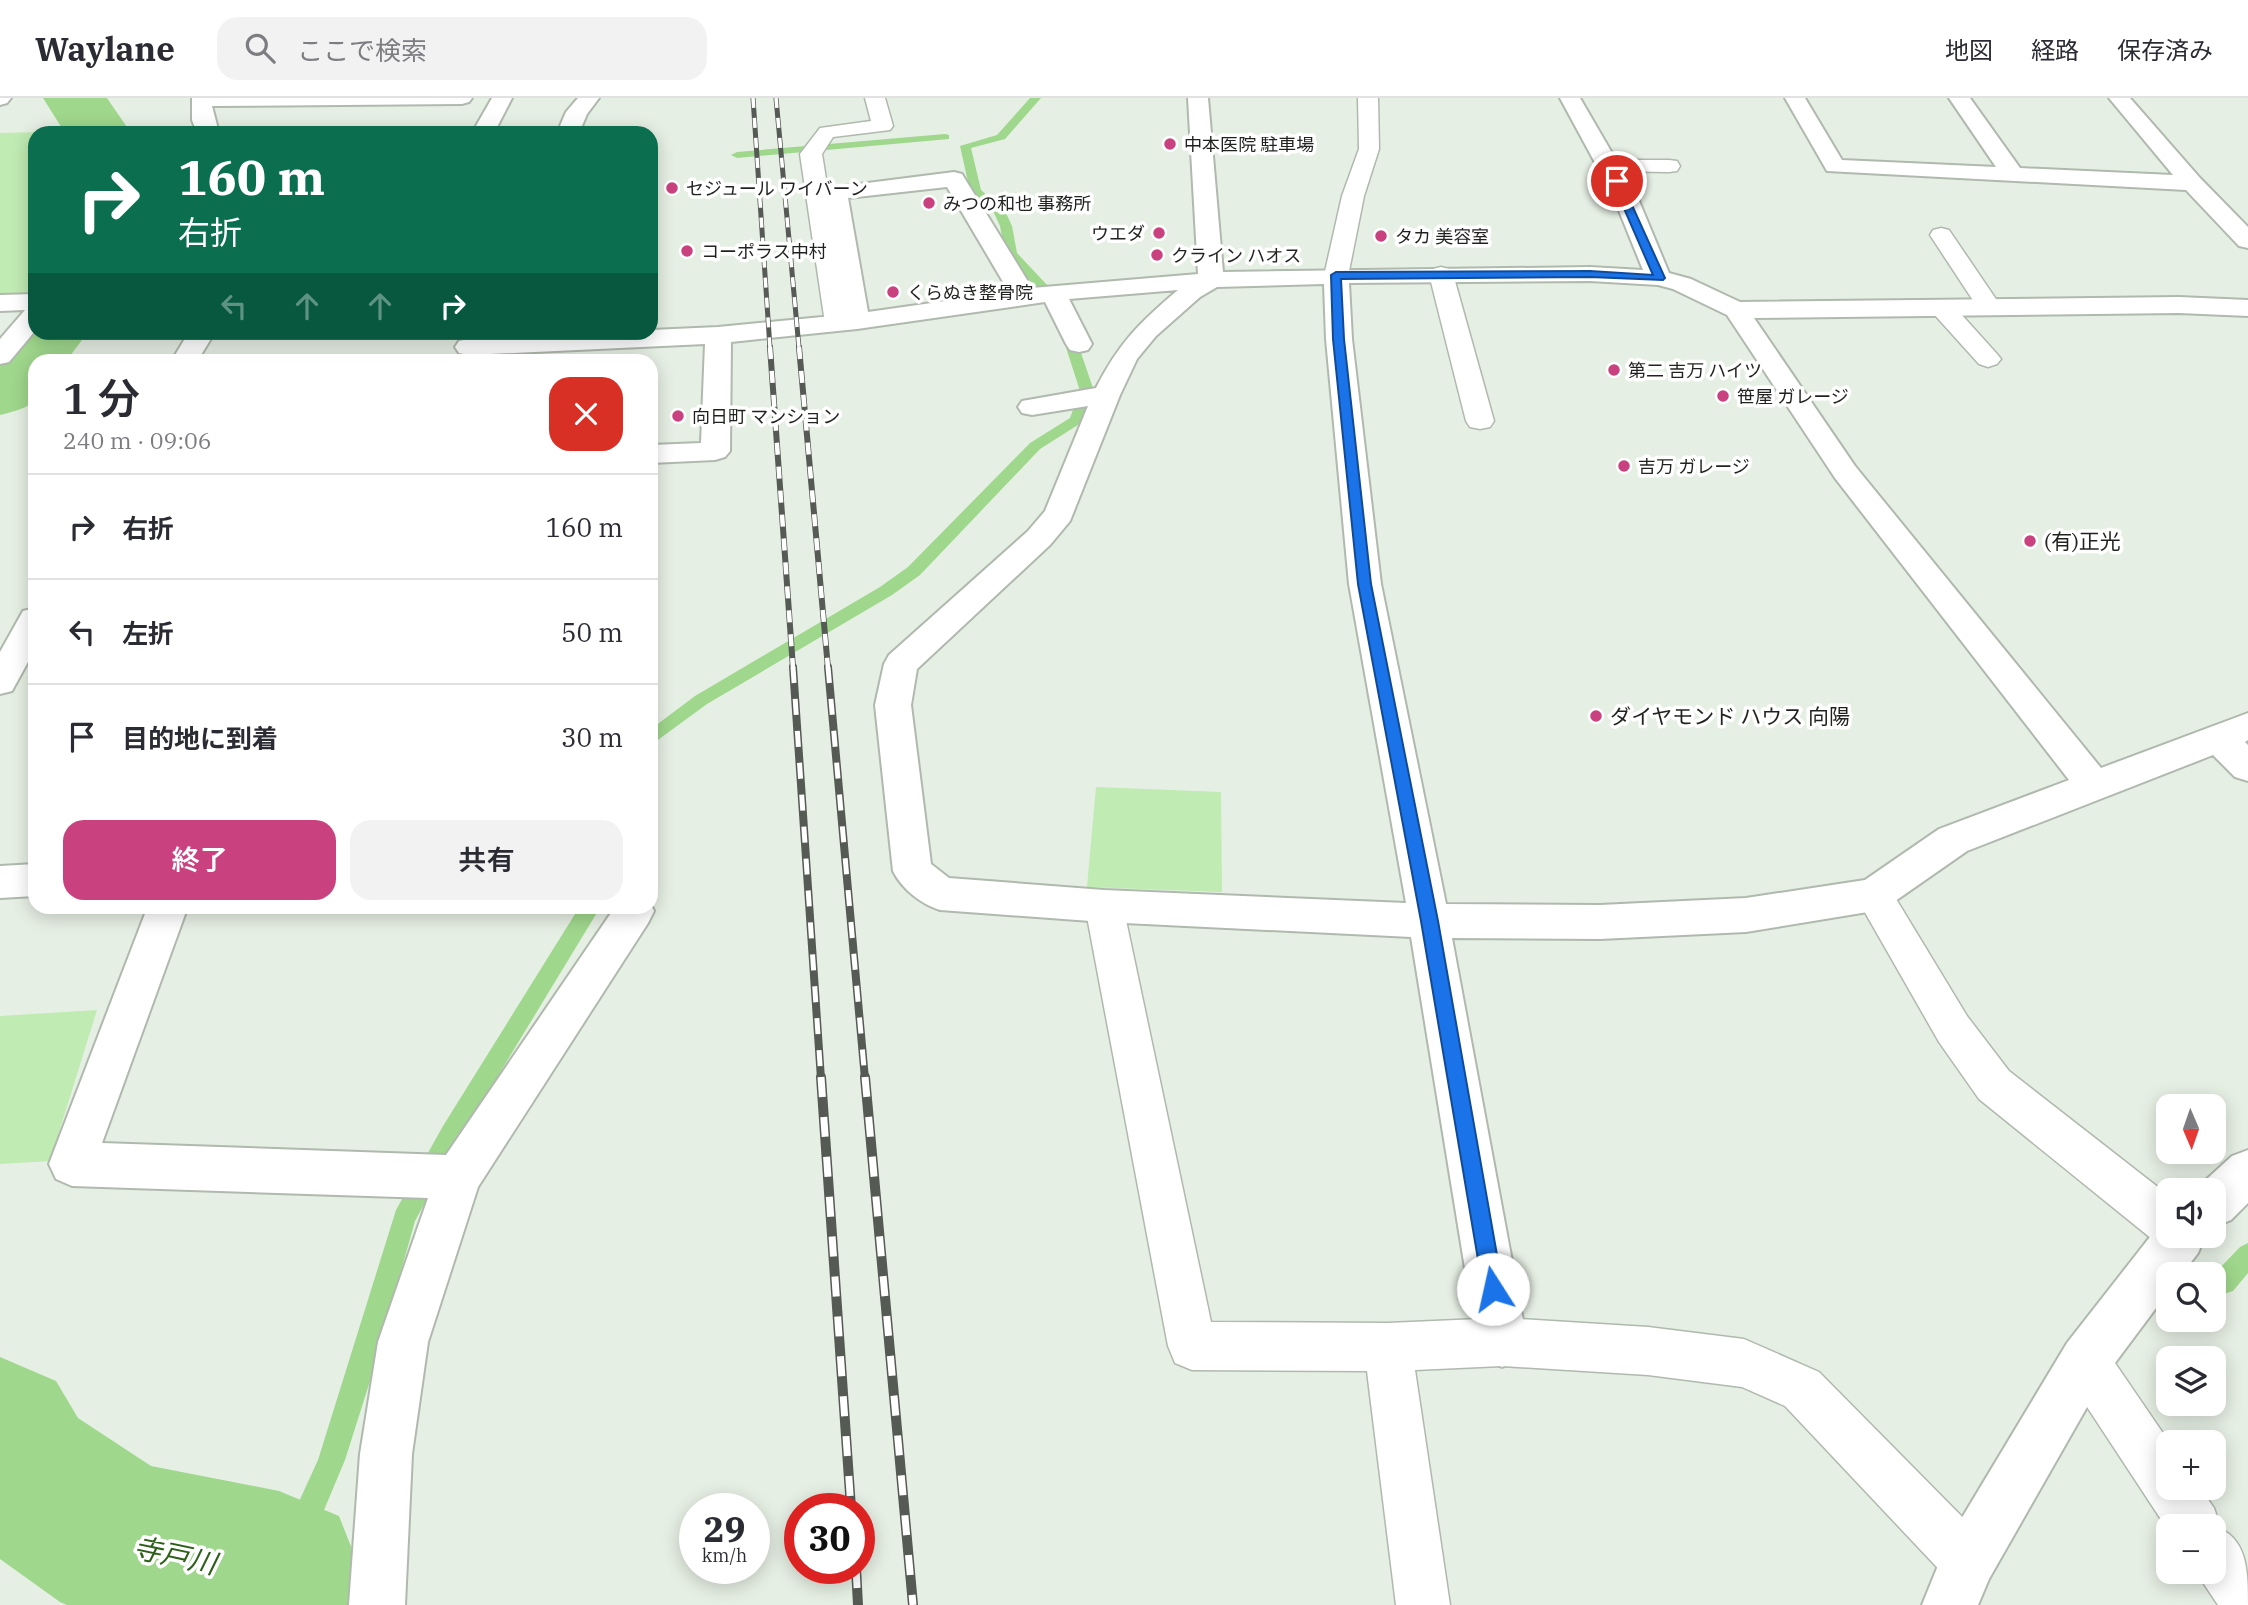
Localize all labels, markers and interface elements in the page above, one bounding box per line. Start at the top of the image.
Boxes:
search box [217,17,707,80]
text: Waylane [35,27,175,70]
icon: search [241,29,279,67]
text: ここで検索 [297,33,427,67]
text: 地図 [1945,34,1993,66]
text: 経路 [2031,34,2079,66]
text: 保存済み [2117,34,2213,66]
place label: 中本医院 駐車場 [1184,133,1314,156]
marker: 中本医院 駐車場 [1162,136,1178,152]
text: 160 m [178,145,325,208]
pin [1587,151,1647,211]
icon: right [63,154,154,245]
icon: arrive [1598,162,1636,200]
place label: セジュール ワイバーン [686,177,868,200]
marker: セジュール ワイバーン [664,180,680,196]
place label: みつの和也 事務所 [943,192,1091,215]
marker: みつの和也 事務所 [921,195,937,211]
text: 右折 [178,211,242,253]
place label: ウエダ [1091,222,1145,245]
marker: ウエダ [1151,225,1167,241]
place label: タカ 美容室 [1395,225,1489,248]
marker: タカ 美容室 [1373,228,1389,244]
place label: コーポラス中村 [701,240,827,263]
marker: コーポラス中村 [679,243,695,259]
place label: クライン ハオス [1171,244,1301,267]
marker: クライン ハオス [1149,247,1165,263]
place label: くらぬき整骨院 [907,281,1033,304]
marker: くらぬき整骨院 [885,284,901,300]
icon: left [215,287,253,325]
icon: ahead [288,287,326,325]
icon: ahead [361,287,399,325]
icon: right [434,287,472,325]
place label: 第二 吉万 ハイツ [1628,359,1762,382]
marker: 第二 吉万 ハイツ [1606,362,1622,378]
text: 1 分 [63,371,140,426]
button: close [549,377,623,451]
place label: 笹屋 ガレージ [1737,385,1849,408]
marker: 笹屋 ガレージ [1715,388,1731,404]
place label: 向日町 マンション [692,405,840,428]
marker: 向日町 マンション [670,408,686,424]
text: 240 m · 09:06 [63,425,212,455]
place label: 吉万 ガレージ [1638,455,1750,478]
marker: 吉万 ガレージ [1616,458,1632,474]
icon: right [63,508,101,546]
text: 160 m [545,510,623,544]
text: 右折 [122,511,174,545]
place label: (有)正光 [2044,527,2121,555]
marker: (有)正光 [2022,533,2038,549]
icon: left [63,613,101,651]
text: 50 m [561,615,623,649]
text: 左折 [122,616,174,650]
place label: ダイヤモンド ハウス 向陽 [1610,702,1850,730]
marker: ダイヤモンド ハウス 向陽 [1588,708,1604,724]
icon: arrive [63,718,101,756]
text: 30 m [561,720,623,754]
text: 目的地に到着 [122,721,278,755]
button: 終了 [63,820,336,900]
button: 共有 [350,820,623,900]
north arrow [2156,1094,2226,1164]
map controls [2156,1094,2226,1584]
button: sound [2156,1178,2226,1248]
position arrow [1456,1252,1530,1326]
button: search [2156,1262,2226,1332]
button: layers [2156,1346,2226,1416]
button: + [2156,1430,2226,1500]
speed limit sign: 30 [784,1493,875,1584]
text: 29 [703,1506,746,1552]
button: − [2156,1514,2226,1584]
water label: 寺戸川 [130,1528,223,1582]
text: km/h [702,1544,747,1567]

